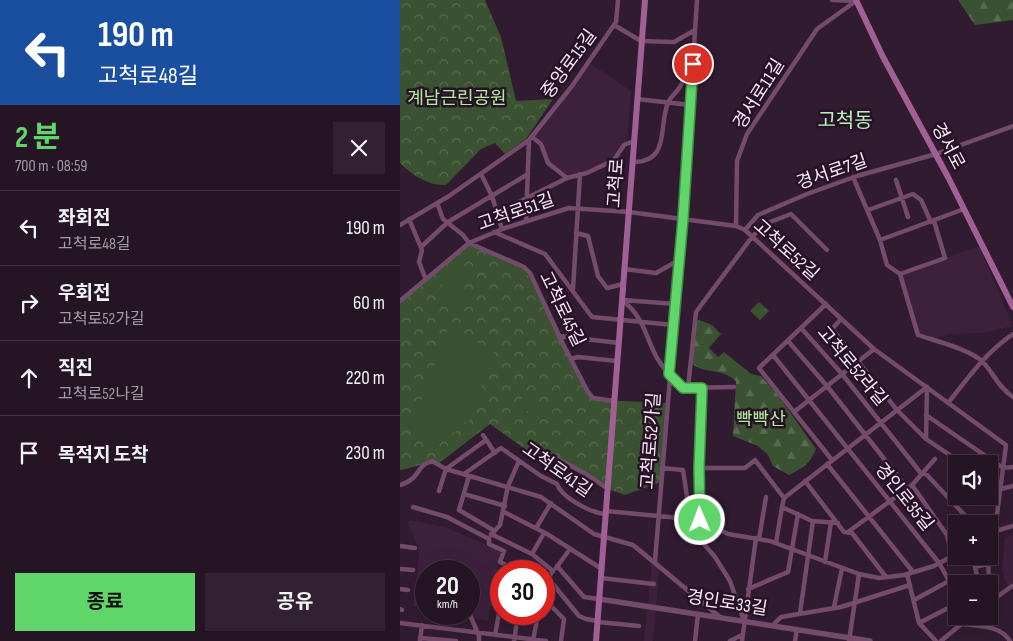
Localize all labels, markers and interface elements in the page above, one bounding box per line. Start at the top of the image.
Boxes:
text: 190 m [98,14,174,57]
icon: left [15,20,80,85]
street label: 중앙로15길 [537,26,601,102]
pin [672,43,714,85]
icon: arrive [679,50,707,78]
street label: 경서로11길 [729,55,789,133]
text: 고척로48길 [98,63,198,90]
park label: 계남근린공원 [407,88,507,109]
district label: 고척동 [817,109,873,133]
street label: 경서로 [927,119,969,173]
text: 2 분 [15,120,60,156]
button: close [333,122,385,174]
street label: 경서로7길 [794,150,870,194]
text: 700 m · 08:59 [15,157,87,176]
street label: 고척로 [604,157,628,209]
street label: 고척로51길 [475,189,557,235]
text: 좌회전 [58,207,110,230]
icon: left [15,214,43,242]
street label: 고척로52길 [749,215,823,285]
text: 190 m [346,217,385,240]
text: 고척로48길 [58,235,131,254]
street label: 고척로45길 [535,268,589,350]
text: 우회전 [58,282,110,305]
icon: right [15,289,43,317]
text: 60 m [353,292,385,315]
text: 고척로52가길 [58,310,145,329]
street label: 고척로52라길 [813,322,891,410]
text: 직진 [58,357,93,380]
icon: ahead [15,364,43,392]
text: 220 m [346,367,385,390]
text: 고척로52나길 [58,385,145,404]
street label: 고척로52가길 [637,392,665,490]
park label: 빡빡산 [736,409,786,430]
street label: 고척로41길 [518,438,596,502]
icon: arrive [15,439,43,467]
text: 230 m [345,442,385,465]
text: 목적지 도착 [58,444,148,467]
map controls [948,455,998,625]
button: sound [948,455,998,505]
street label: 경인로35길 [870,459,938,535]
position arrow [673,493,725,545]
button: + [948,515,998,565]
speed limit sign: 30 [490,560,555,625]
text: 20 [436,571,459,602]
button: 종료 [15,573,195,631]
button: 공유 [205,573,385,631]
button: − [948,575,998,625]
street label: 경인로33길 [685,586,769,620]
text: km/h [437,597,458,612]

